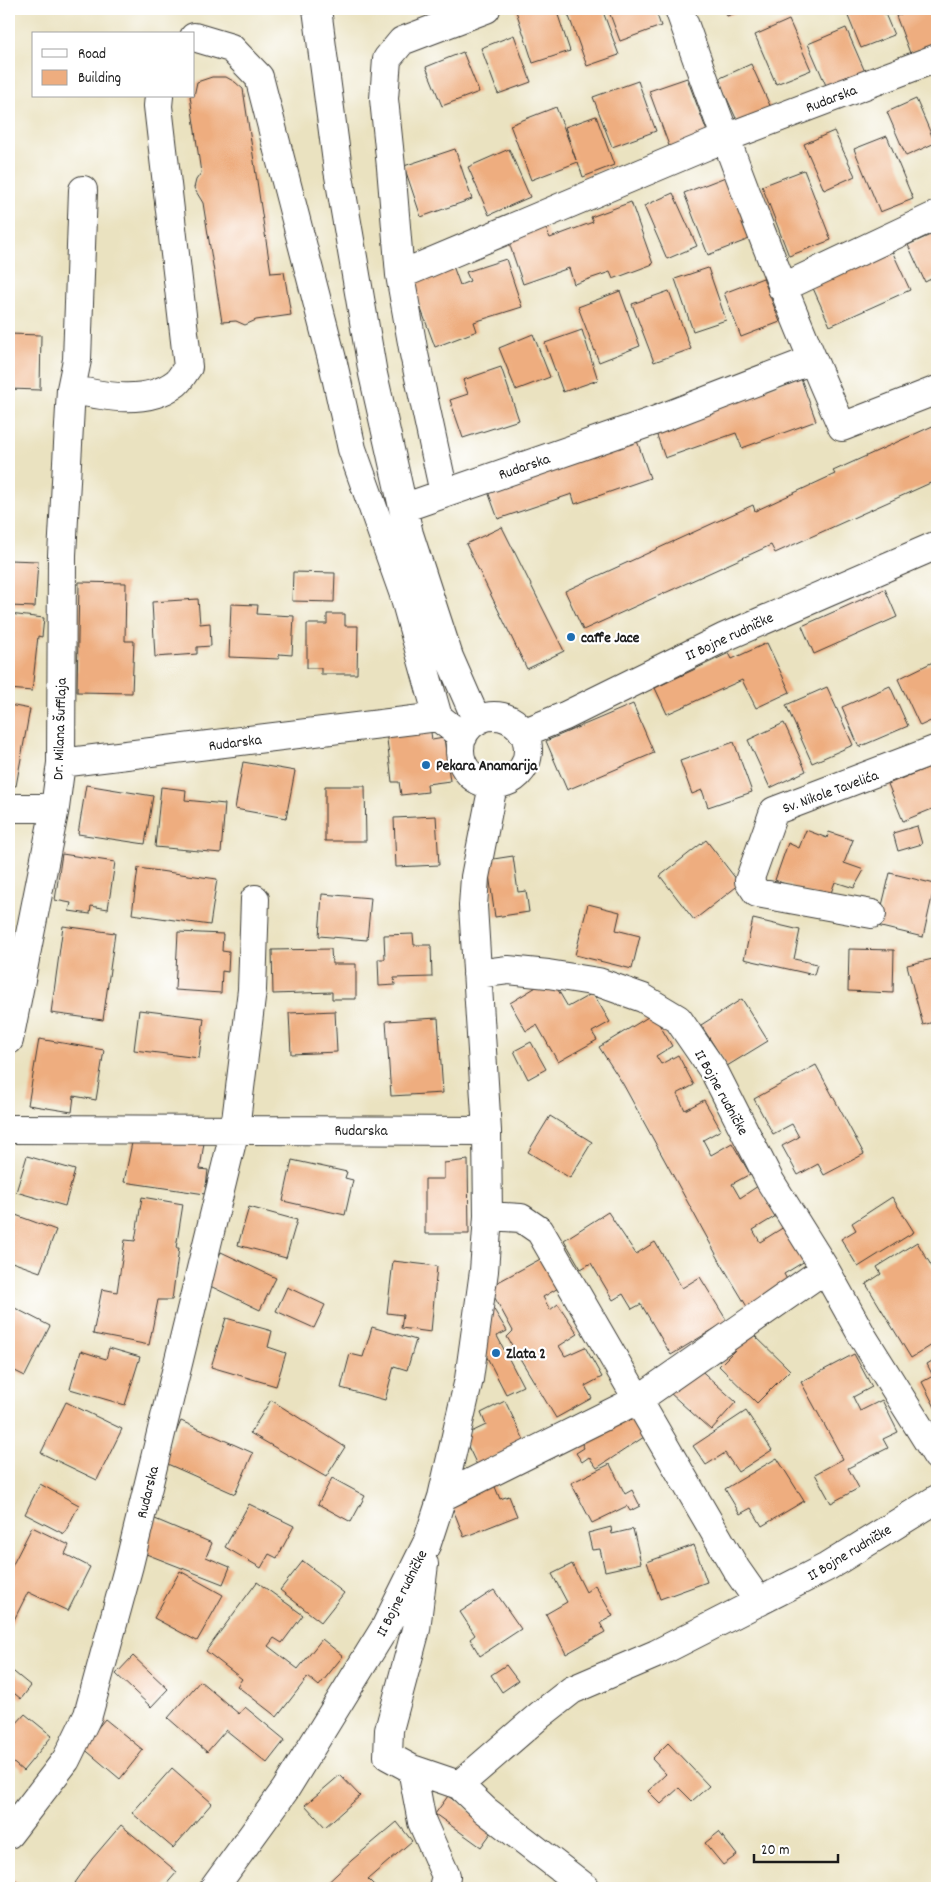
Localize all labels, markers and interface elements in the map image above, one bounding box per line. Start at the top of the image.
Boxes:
legend [32,32,195,98]
text: Road [78,44,106,66]
text: Building [78,68,121,90]
street label: Rudarska [803,80,861,120]
street label: Rudarska [496,449,554,487]
street label: II Bojne rudničke [682,608,778,668]
place label: caffe Jace [581,628,640,650]
marker: caffe Jace [565,631,577,643]
street label: Dr. Milana Šufflaja [48,677,74,781]
street label: Rudarska [208,730,264,758]
place label: Pekara Anamarija [436,756,538,778]
marker: Pekara Anamarija [420,759,432,771]
street label: Sv. Nikole Tavelića [780,765,883,820]
street label: II Bojne rudničke [688,1046,753,1140]
street label: Rudarska [335,1121,388,1143]
place label: Zlata 2 [506,1344,546,1366]
marker: Zlata 2 [490,1347,502,1359]
street label: Rudarska [132,1463,166,1521]
street label: II Bojne rudničke [804,1520,897,1588]
street label: II Bojne rudničke [371,1546,434,1641]
scale bar [754,1832,837,1864]
text: 20 m [761,1840,789,1862]

